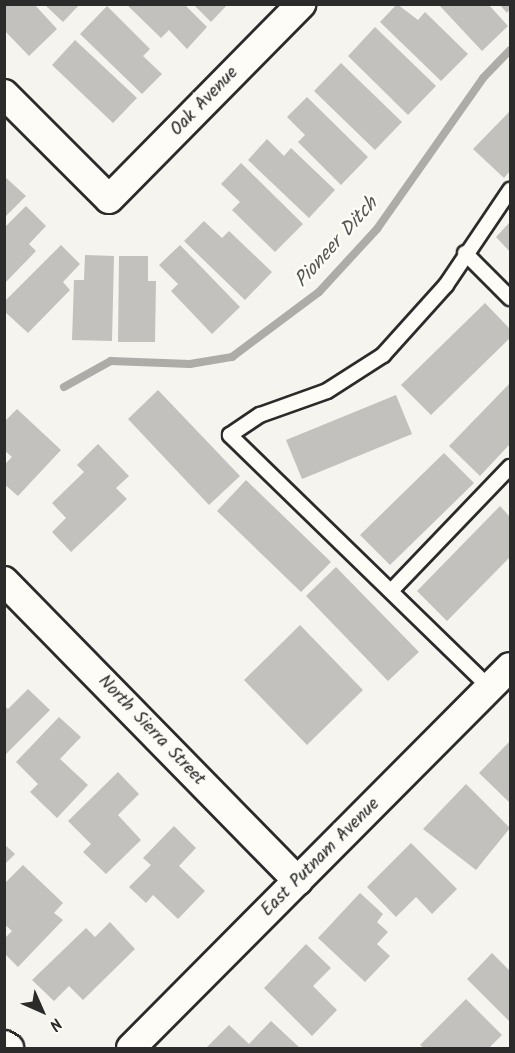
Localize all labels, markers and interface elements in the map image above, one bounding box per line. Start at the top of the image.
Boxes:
street label: Oak Avenue [167,63,243,141]
water label: Pioneer Ditch [290,193,384,293]
street label: North Sierra Street [93,671,209,791]
street label: East Putnam Avenue [257,794,385,922]
north arrow [12,981,72,1041]
text: N [43,1012,68,1036]

